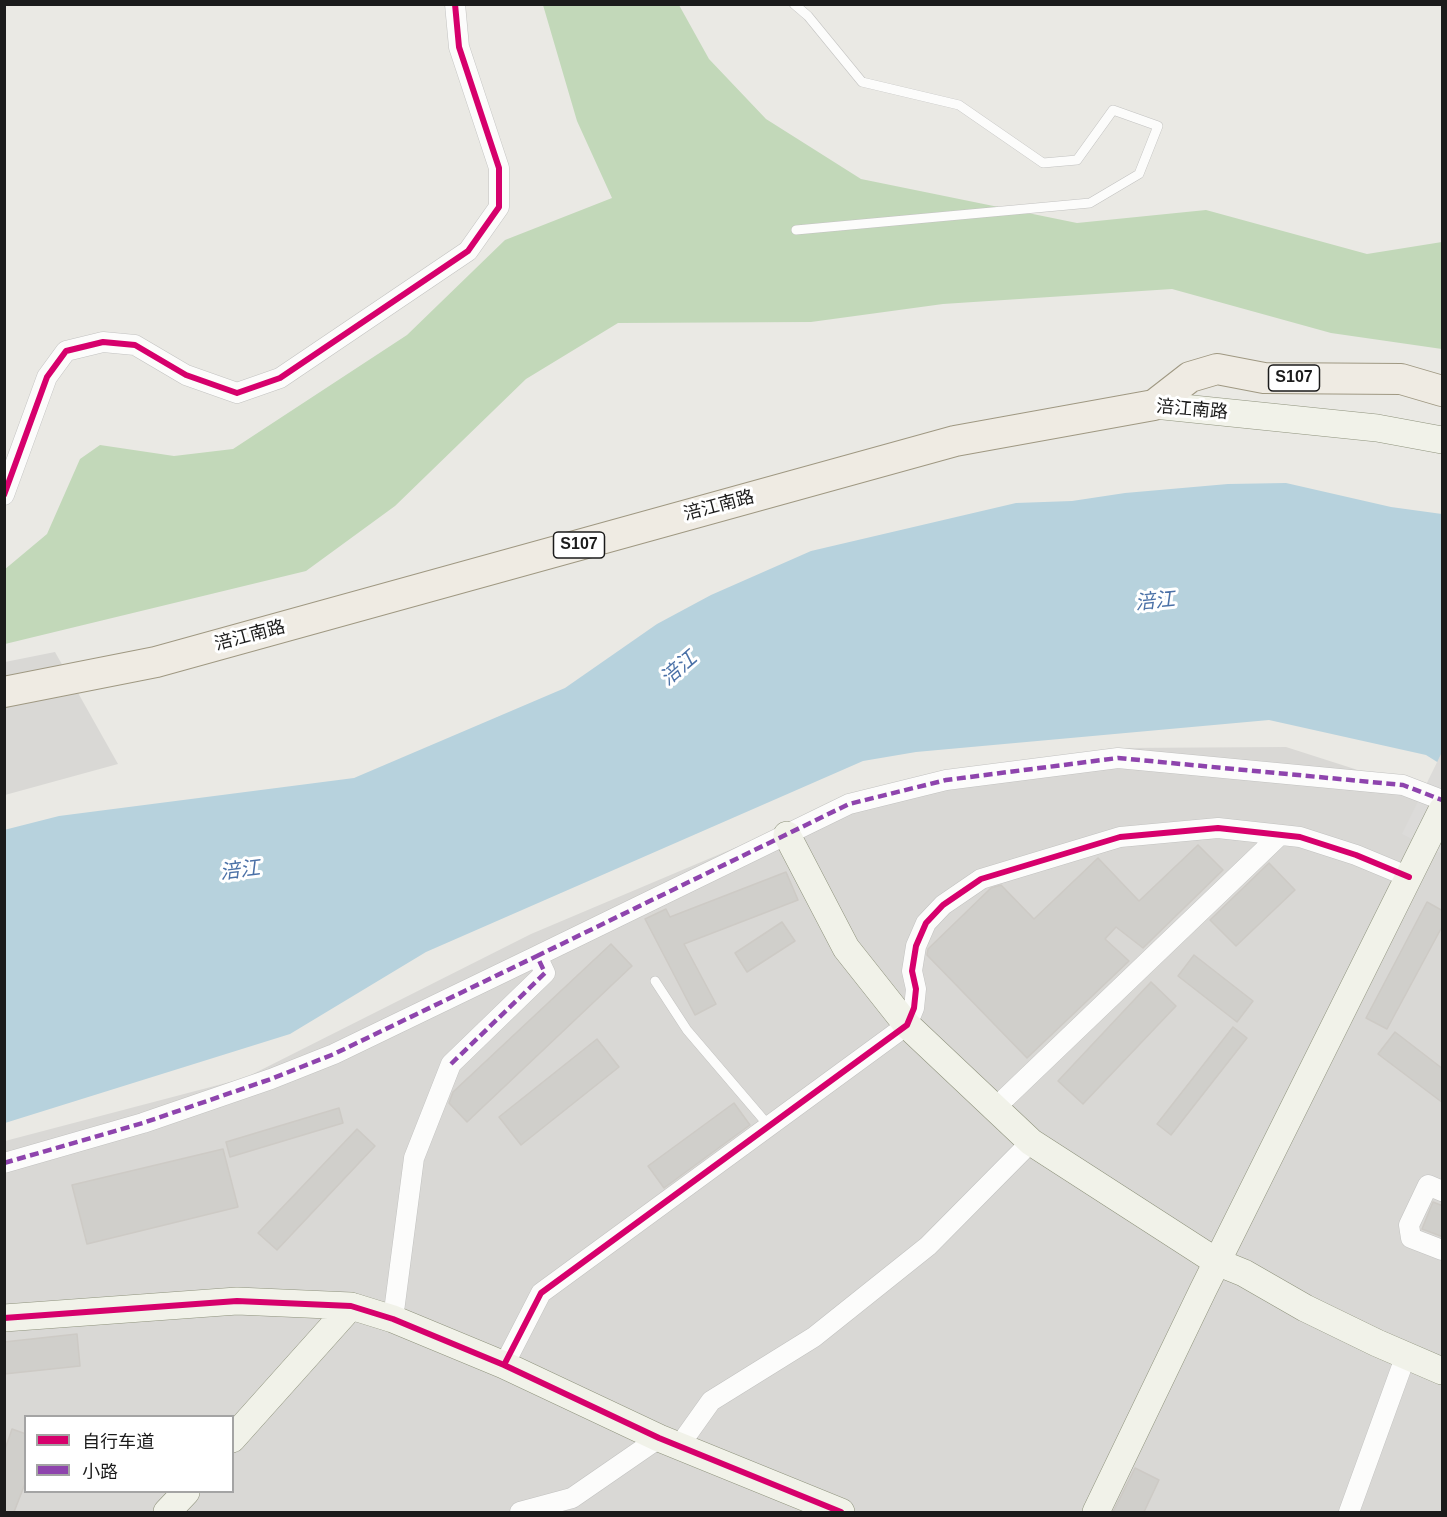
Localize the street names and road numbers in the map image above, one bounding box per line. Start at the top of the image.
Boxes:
road number: S107 [1268,365,1320,391]
street label: 涪江南路 [1155,396,1229,424]
street label: 涪江南路 [681,486,757,526]
road number: S107 [554,532,604,558]
street label: 涪江南路 [212,616,288,656]

